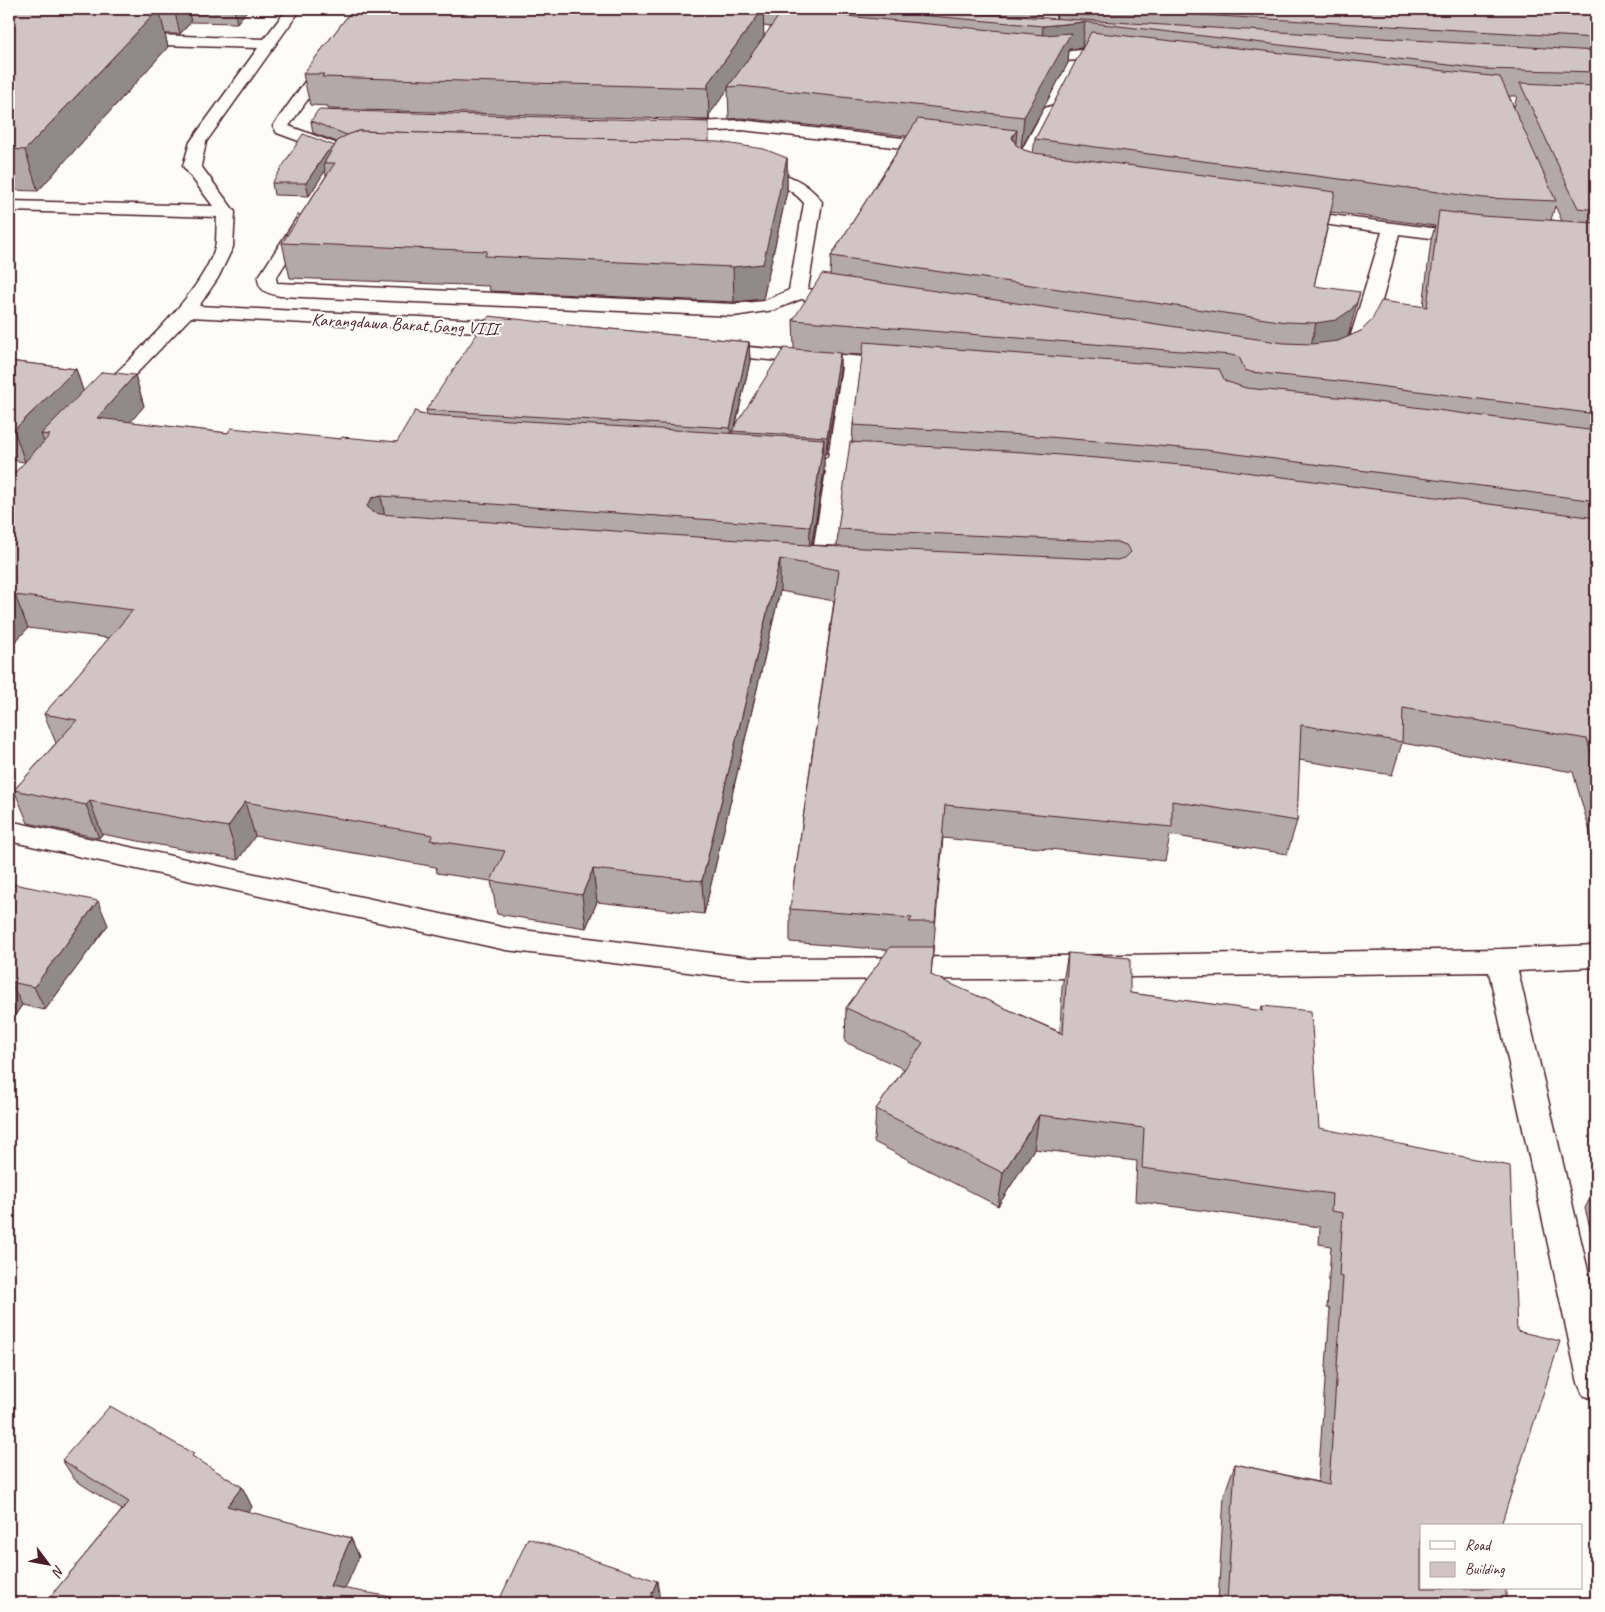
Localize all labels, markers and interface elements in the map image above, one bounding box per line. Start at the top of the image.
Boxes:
street label: Karangdawa Barat Gang VIII [311,308,503,340]
legend [1420,1524,1582,1590]
text: Road [1465,1536,1492,1555]
north arrow [22,1540,72,1590]
text: Building [1465,1560,1505,1579]
text: N [48,1562,68,1581]

